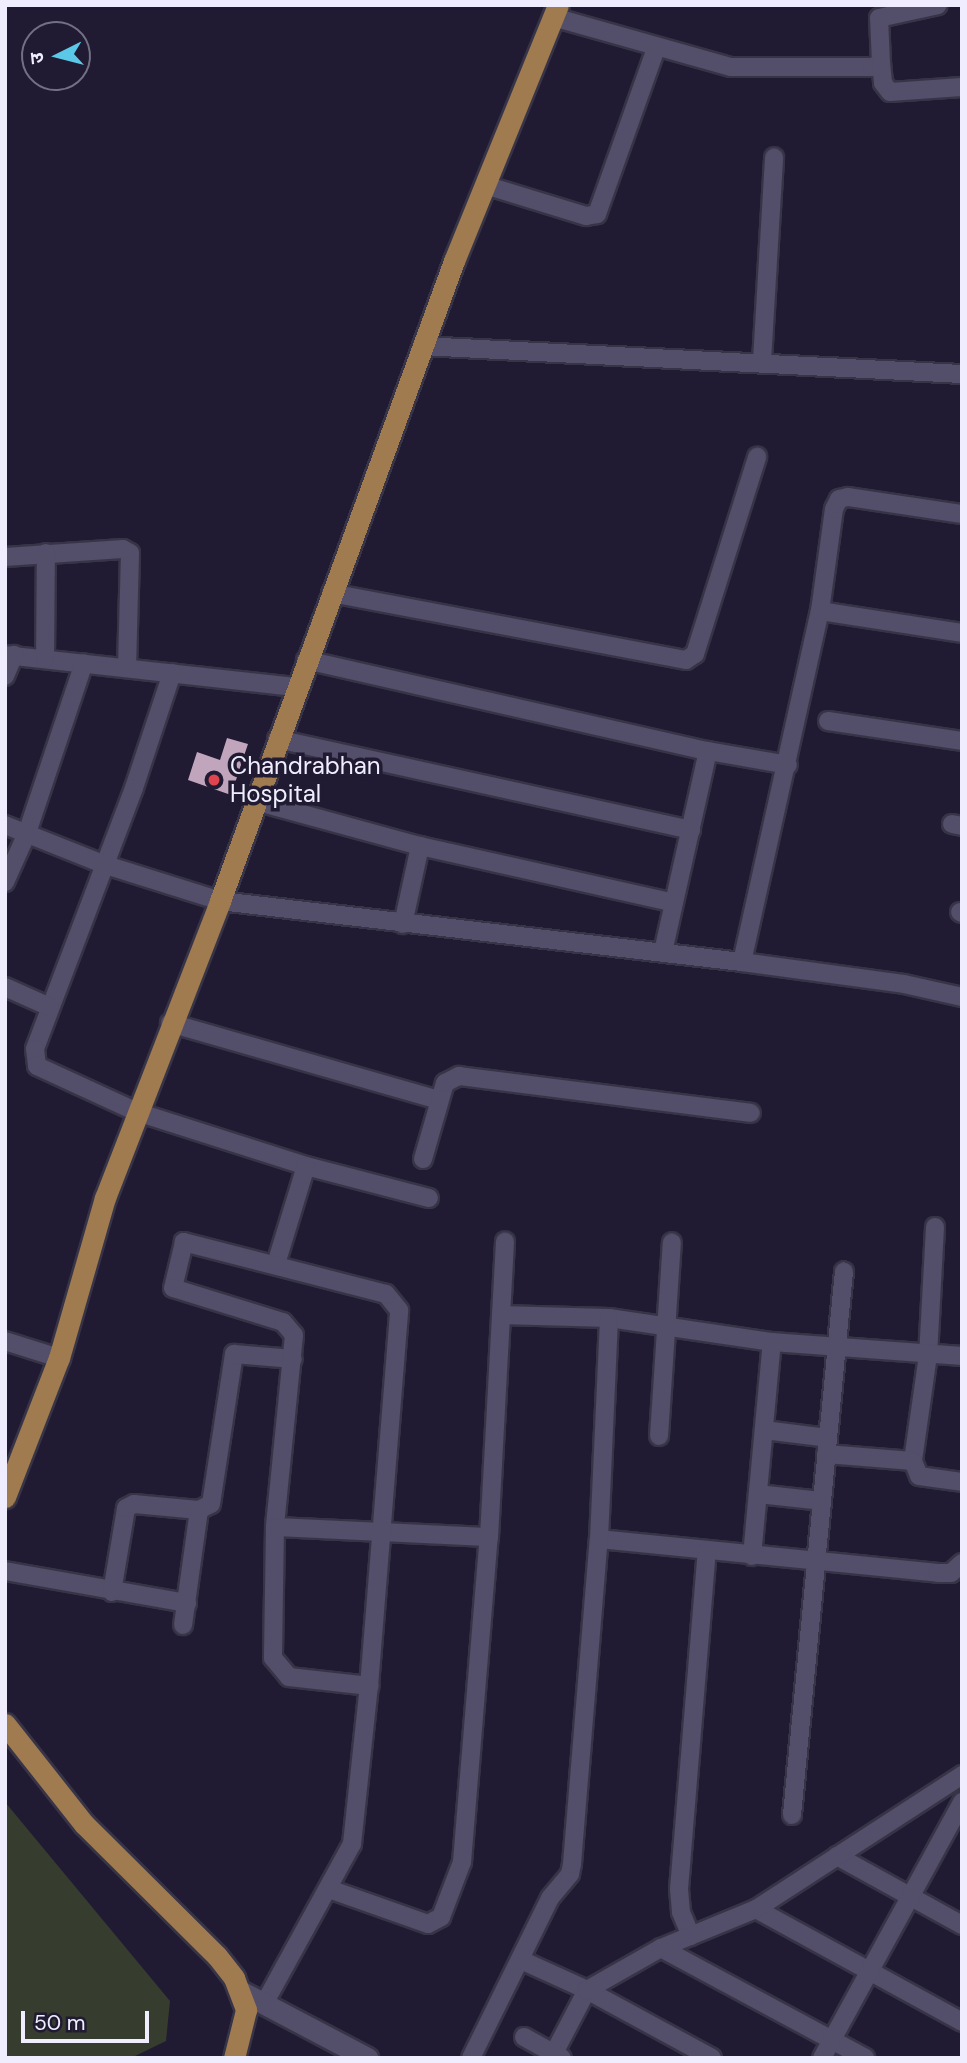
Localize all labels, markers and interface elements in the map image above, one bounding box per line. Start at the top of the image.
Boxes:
north arrow [21,21,91,91]
text: उ [24,51,50,65]
place label: Chandrabhan Hospital [230,752,380,808]
marker: Chandrabhan Hospital [204,770,224,790]
scale bar [24,1996,152,2040]
text: 50 m [34,2009,85,2037]

